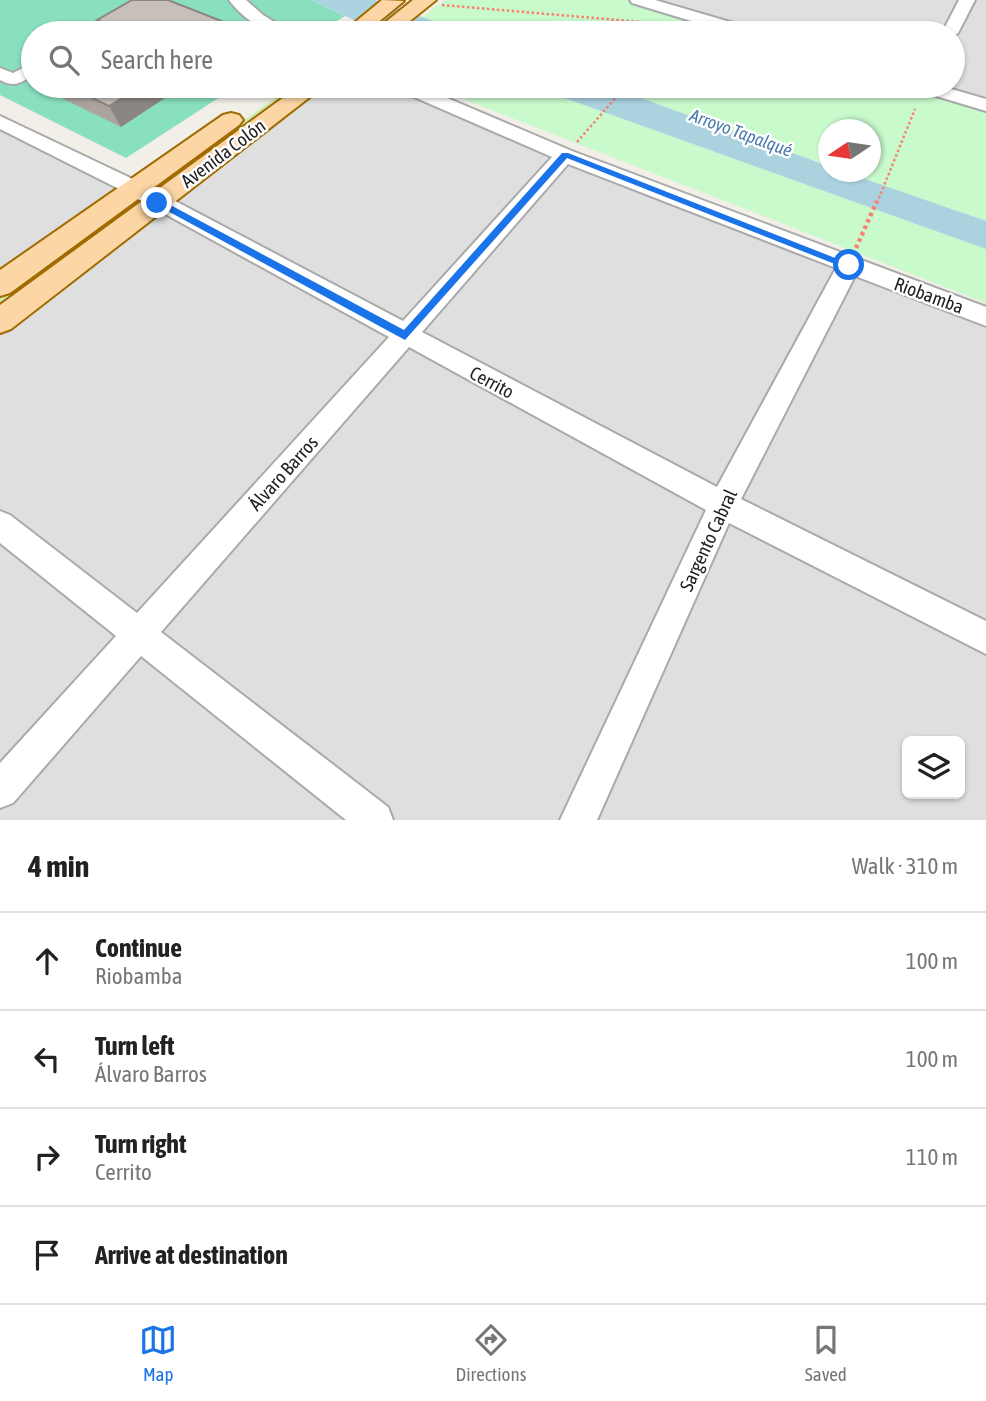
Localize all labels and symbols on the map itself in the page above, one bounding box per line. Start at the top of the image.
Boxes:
water label: Arroyo Tapalqué [686,104,795,161]
street label: Avenida Colón [176,114,270,192]
north arrow [818,119,881,182]
route end [141,187,172,218]
route start [833,249,864,280]
street label: Riobamba [891,272,967,318]
street label: Cerrito [466,361,518,403]
street label: Álvaro Barros [244,431,322,515]
street label: Sargento Cabral [675,486,741,594]

